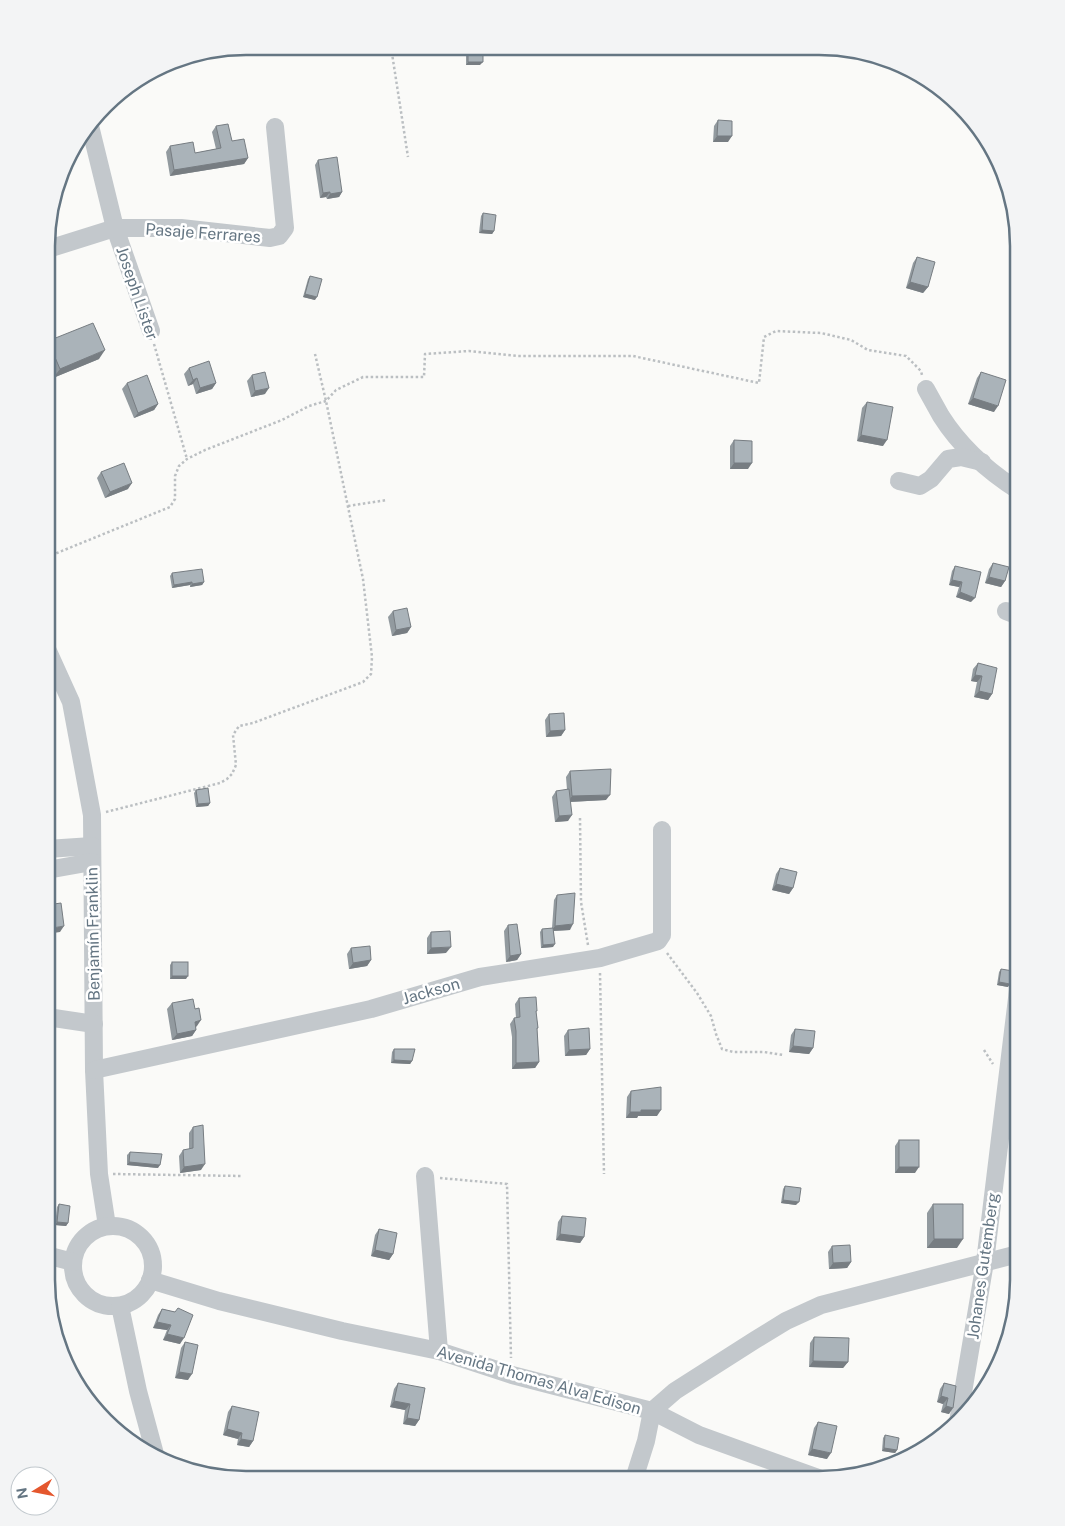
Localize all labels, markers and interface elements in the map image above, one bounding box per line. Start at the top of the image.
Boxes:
street label: Pasaje Ferrares [145,219,261,247]
street label: Joseph Lister [112,244,162,342]
street label: Benjamín Franklin [82,867,104,1001]
street label: Jackson [400,974,462,1008]
street label: Johanes Gutemberg [963,1191,1003,1341]
street label: Avenida Thomas Alva Edison [435,1342,643,1418]
north arrow [10,1466,60,1516]
text: N [13,1486,31,1500]

